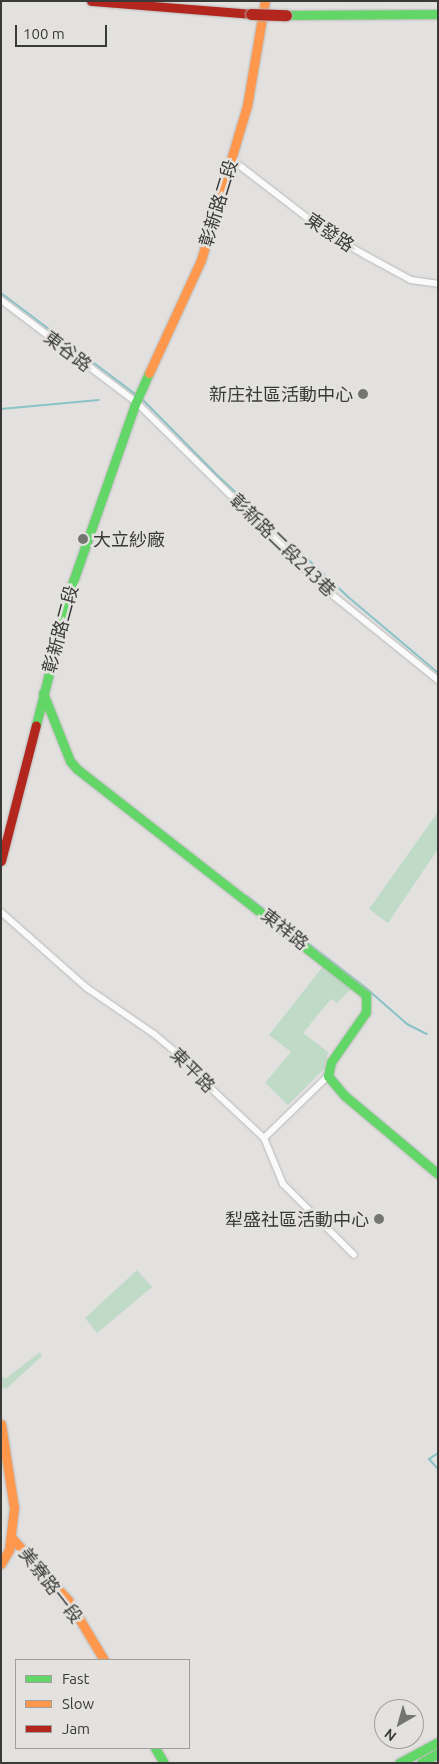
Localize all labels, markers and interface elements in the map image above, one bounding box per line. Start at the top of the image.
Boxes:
scale bar [18,15,110,47]
text: 100 m [23,25,65,42]
street label: 彰新路二段 [195,157,241,249]
street label: 東發路 [302,208,358,256]
street label: 東谷路 [40,326,96,376]
place label: 新庄社區活動中心 [209,383,353,405]
marker: 新庄社區活動中心 [357,388,369,400]
street label: 彰新路二段243巷 [226,489,340,601]
place label: 大立紗廠 [93,528,165,550]
marker: 大立紗廠 [77,533,89,545]
street label: 彰新路二段 [38,583,82,675]
street label: 東祥路 [257,904,313,954]
street label: 東平路 [166,1043,220,1097]
place label: 犁盛社區活動中心 [225,1208,369,1230]
marker: 犁盛社區活動中心 [373,1213,385,1225]
street label: 美寮路一段 [15,1543,87,1627]
legend [15,1659,190,1749]
text: Fast [62,1670,89,1687]
text: Slow [62,1695,94,1712]
north arrow [374,1699,424,1749]
text: Jam [62,1720,90,1737]
text: N [381,1726,399,1745]

